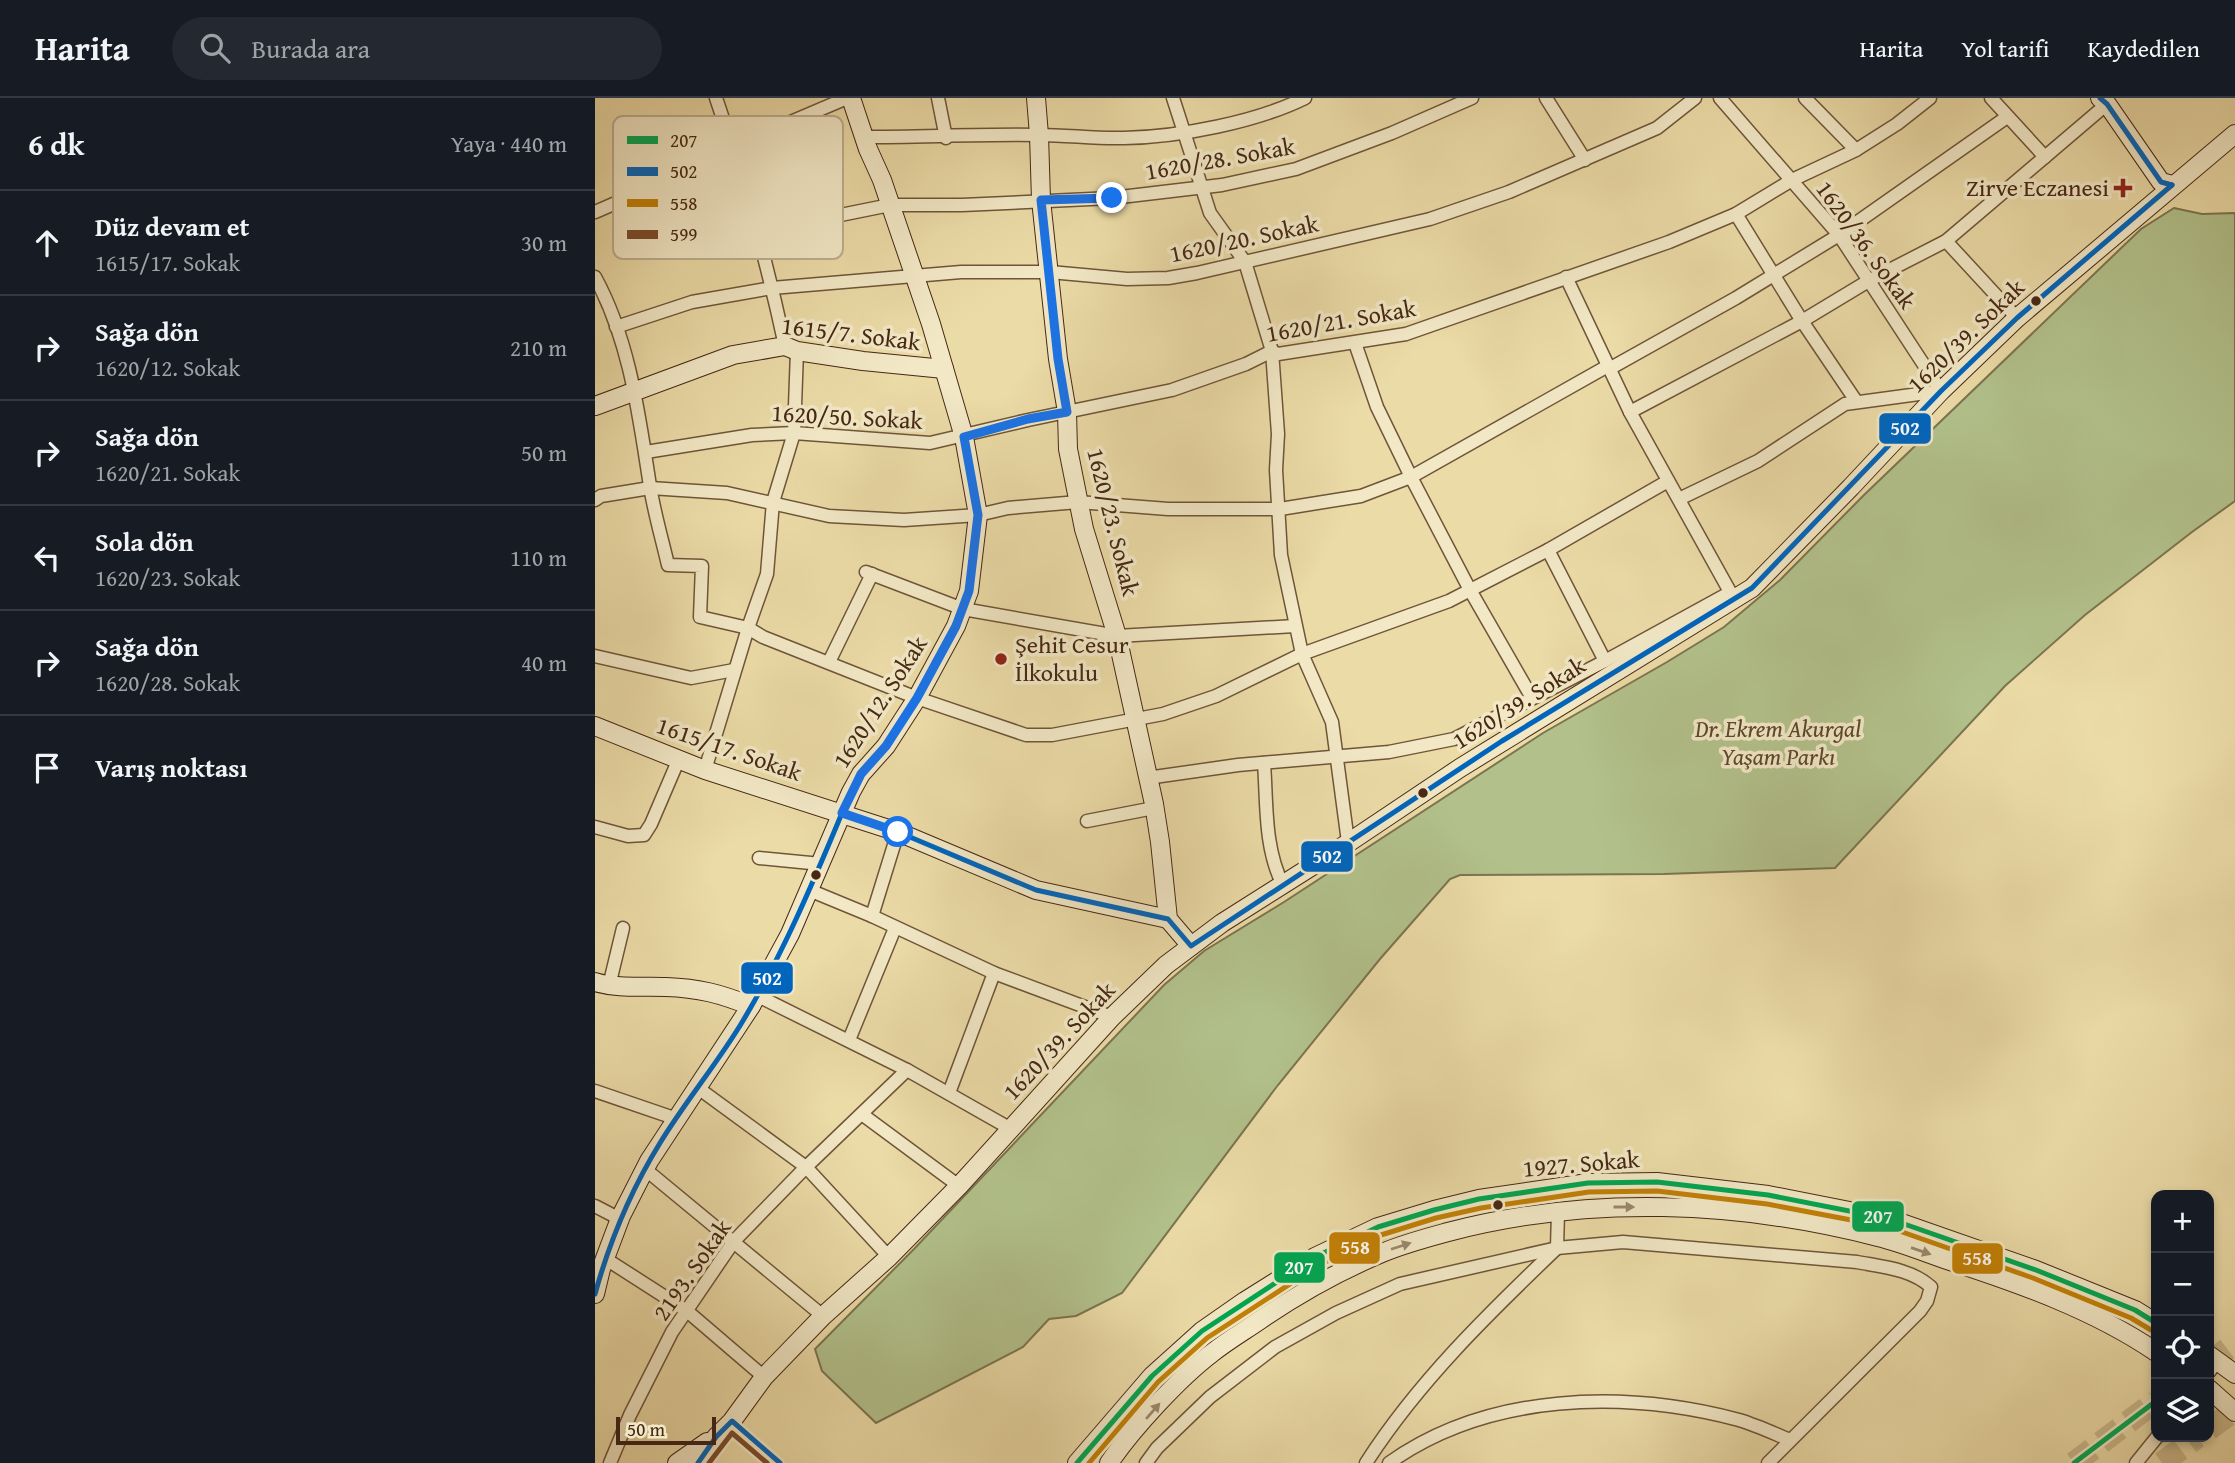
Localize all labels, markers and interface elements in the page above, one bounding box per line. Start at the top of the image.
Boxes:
search box [172,17,662,80]
text: Harita [35,24,130,72]
icon: search [196,29,234,67]
text: Burada ara [252,29,370,68]
text: Harita [1860,31,1923,66]
text: Yol tarifi [1961,31,2049,66]
text: Kaydedilen [2087,31,2200,66]
legend [613,116,843,259]
text: 6 dk [28,122,84,166]
text: 207 [670,126,697,154]
text: Yaya · 440 m [451,127,567,160]
street label: 1620/28. Sokak [1142,128,1298,189]
text: 502 [670,157,697,185]
place label: Zirve Eczanesi [1966,170,2109,205]
street label: 1620/36. Sokak [1808,173,1926,317]
marker: Zirve Eczanesi [2115,180,2131,196]
route end [1096,182,1127,213]
text: 558 [670,189,697,217]
street label: 1620/20. Sokak [1166,205,1322,271]
text: Düz devam et [95,207,249,246]
text: 599 [670,220,697,248]
icon: ahead [28,224,66,262]
text: 30 m [521,226,567,259]
text: 1615/17. Sokak [95,246,240,279]
street label: 1620/39. Sokak [1899,270,2033,401]
street label: 1620/21. Sokak [1263,290,1419,351]
unlabelled marker [2029,294,2043,308]
street label: 1615/7. Sokak [780,308,923,359]
text: Sağa dön [95,312,199,351]
icon: right [28,329,66,367]
text: 210 m [510,331,567,364]
text: 1620/12. Sokak [95,351,240,384]
street label: 1620/50. Sokak [770,395,924,438]
line badge: 502 [1878,412,1932,445]
text: 502 [1890,414,1920,442]
text: Sağa dön [95,417,199,456]
icon: right [28,434,66,472]
text: 50 m [521,436,567,469]
street label: 1620/23. Sokak [1078,444,1149,600]
text: 1620/21. Sokak [95,456,240,489]
text: Sola dön [95,522,194,561]
icon: left [28,539,66,577]
text: 110 m [510,541,567,574]
text: 1620/23. Sokak [95,561,240,594]
text: Sağa dön [95,627,199,666]
place label: Şehit Cesur İlkokulu [1015,627,1129,690]
street label: 1620/12. Sokak [824,628,936,775]
icon: right [28,644,66,682]
text: 40 m [521,646,567,679]
street label: 1620/39. Sokak [1445,647,1593,758]
marker: Şehit Cesur İlkokulu [993,651,1009,667]
text: 1620/28. Sokak [95,666,240,699]
street label: 1615/17. Sokak [652,707,807,790]
park label: Dr. Ekrem Akurgal Yaşam Parkı [1694,711,1861,774]
text: Varış noktası [95,748,247,787]
icon: arrive [28,749,66,787]
unlabelled marker [1416,786,1430,800]
route start [882,816,913,847]
line badge: 502 [1300,840,1354,873]
text: 502 [1312,842,1342,870]
unlabelled marker [809,868,823,882]
line badge: 502 [740,961,794,995]
text: 502 [752,964,782,992]
street label: 1620/39. Sokak [994,973,1124,1108]
street label: 1927. Sokak [1521,1141,1642,1186]
map controls [2151,1190,2214,1442]
button: + [2151,1190,2214,1253]
unlabelled marker [1491,1198,1505,1212]
line badge: 207 [1851,1200,1905,1233]
one-way arrow [1614,1201,1636,1213]
text: 207 [1863,1202,1893,1230]
street label: 2193. Sokak [644,1211,740,1328]
line badge: 558 [1328,1231,1381,1265]
text: 558 [1340,1233,1370,1261]
one-way arrow [1391,1240,1412,1251]
line badge: 558 [1951,1242,2004,1275]
text: 558 [1962,1244,1992,1272]
one-way arrow [1910,1246,1931,1257]
line badge: 207 [1273,1251,1326,1284]
text: 207 [1284,1253,1314,1281]
button: − [2151,1253,2214,1316]
button: locate [2151,1316,2214,1379]
button: layers [2151,1379,2214,1442]
one-way arrow [1145,1402,1161,1420]
scale bar [616,1414,716,1446]
text: 50 m [627,1415,665,1443]

